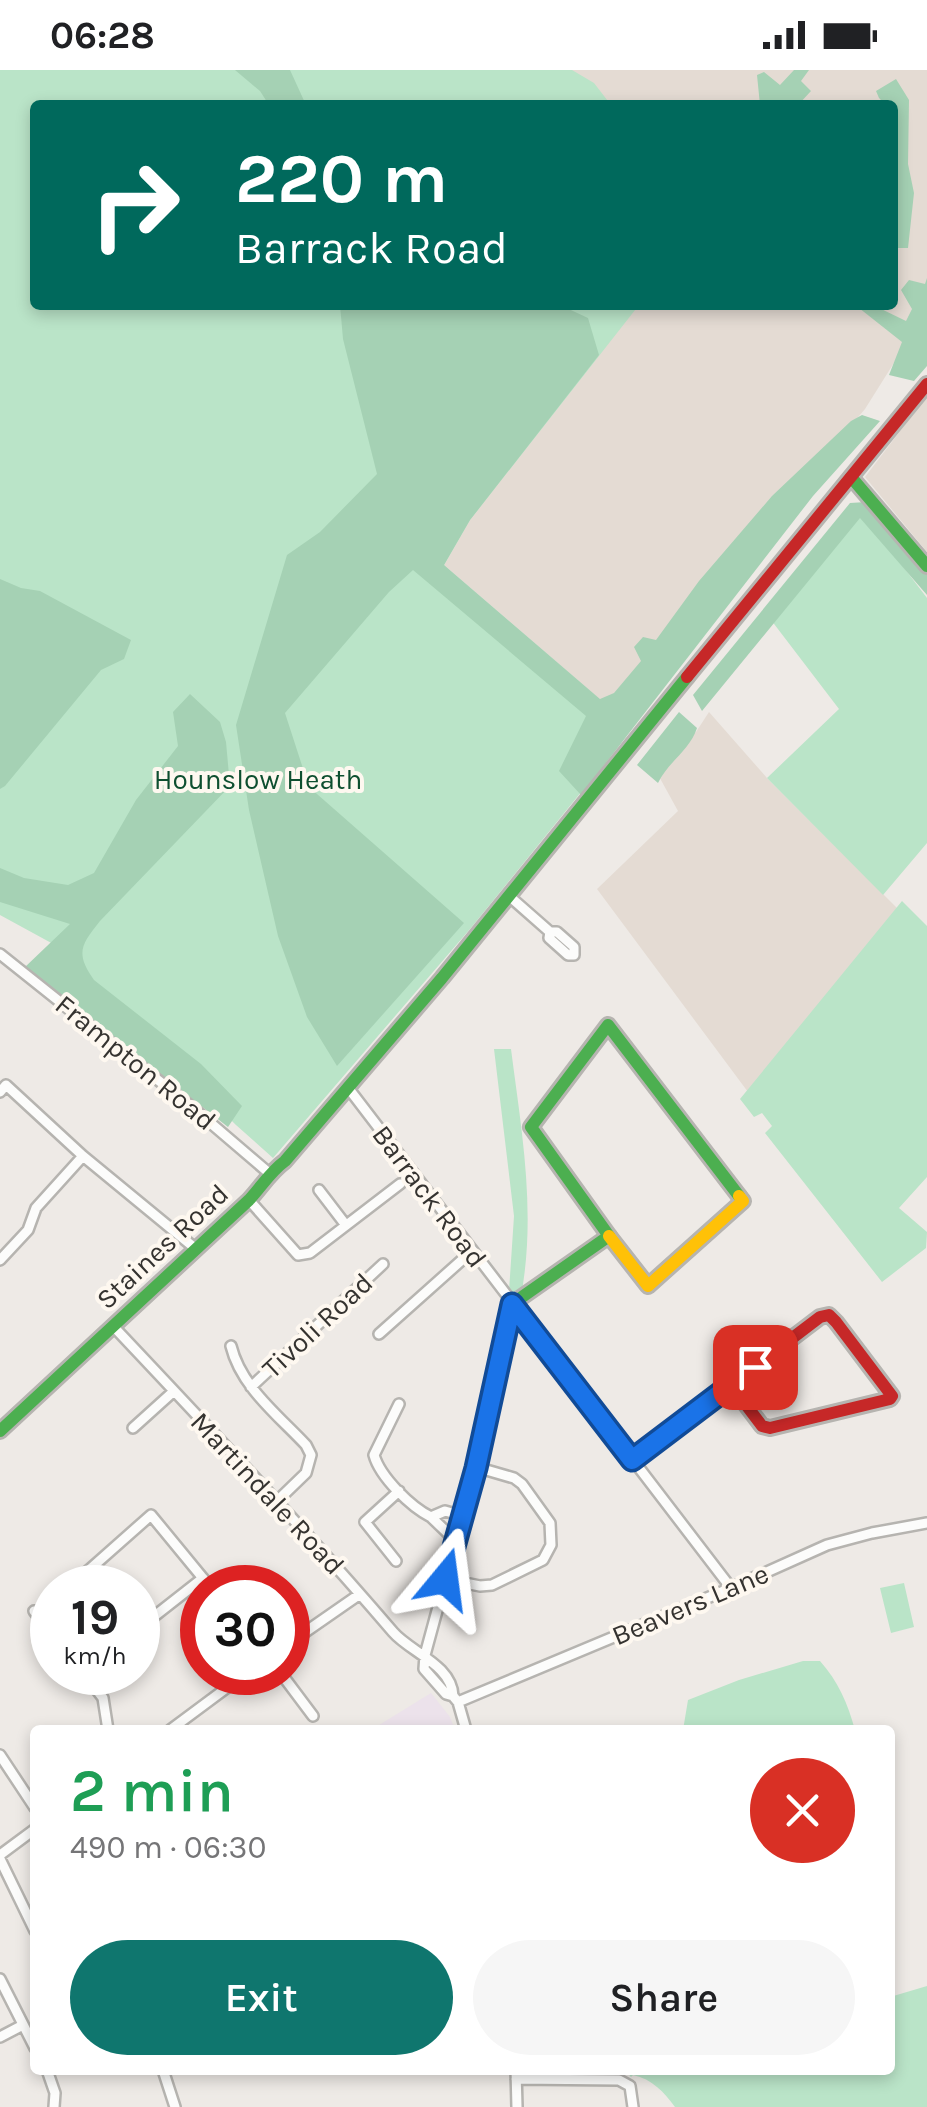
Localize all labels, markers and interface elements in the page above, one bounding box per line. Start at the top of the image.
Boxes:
text: 06:28 [50,13,155,58]
text: 220 m [235,138,448,220]
icon: right [70,140,200,270]
text: Barrack Road [235,222,508,274]
park label: Hounslow Heath [154,763,362,796]
street label: Frampton Road [49,988,222,1137]
street label: Barrack Road [365,1119,494,1274]
street label: Staines Road [90,1177,235,1316]
street label: Tivoli Road [255,1266,379,1385]
pin [713,1325,798,1410]
icon: arrive [728,1340,783,1395]
street label: Martindale Road [184,1405,351,1582]
position arrow [393,1527,497,1631]
street label: Beavers Lane [607,1557,773,1652]
speed limit sign: 30 [180,1565,310,1695]
text: 19 [71,1588,119,1647]
text: km/h [63,1641,127,1670]
text: 2 min [70,1756,234,1826]
button: close [750,1758,855,1863]
text: 490 m · 06:30 [70,1829,266,1866]
button: Exit [70,1940,453,2055]
button: Share [473,1940,855,2055]

